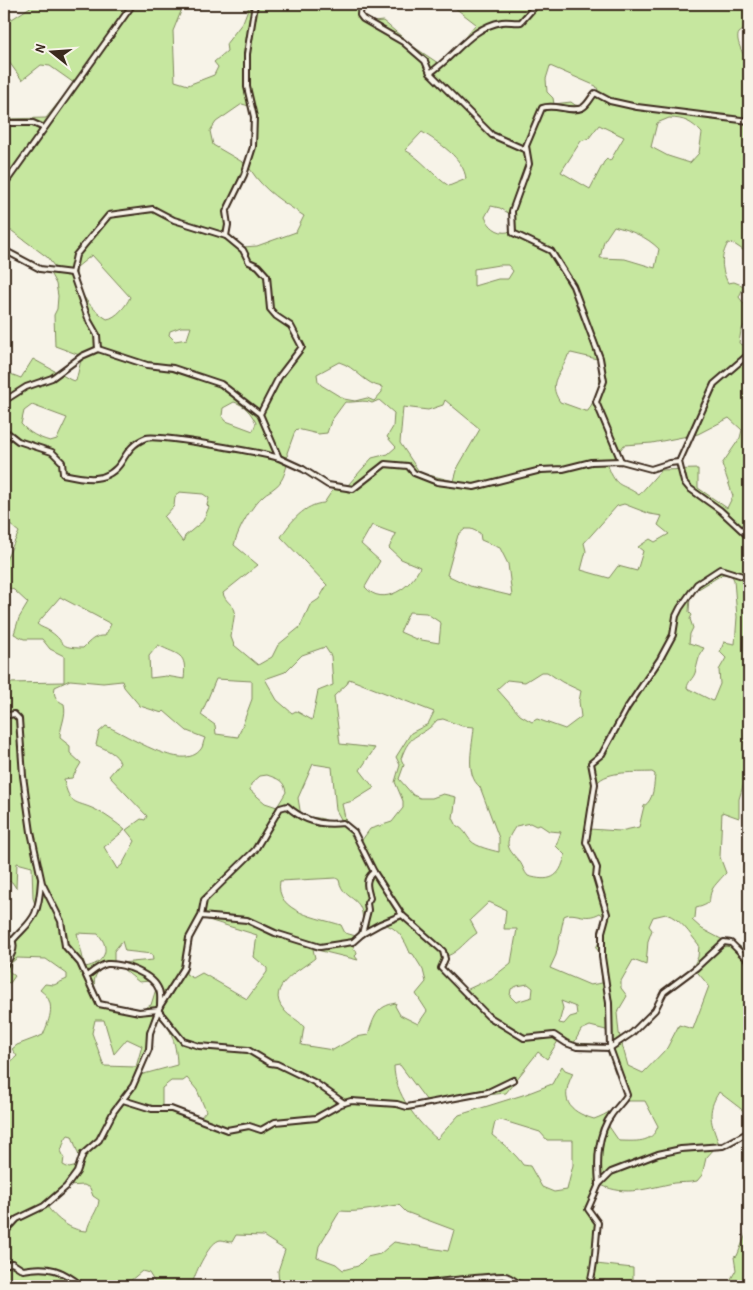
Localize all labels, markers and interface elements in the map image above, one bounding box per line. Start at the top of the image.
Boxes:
north arrow [28,28,78,78]
text: N [29,41,49,54]

